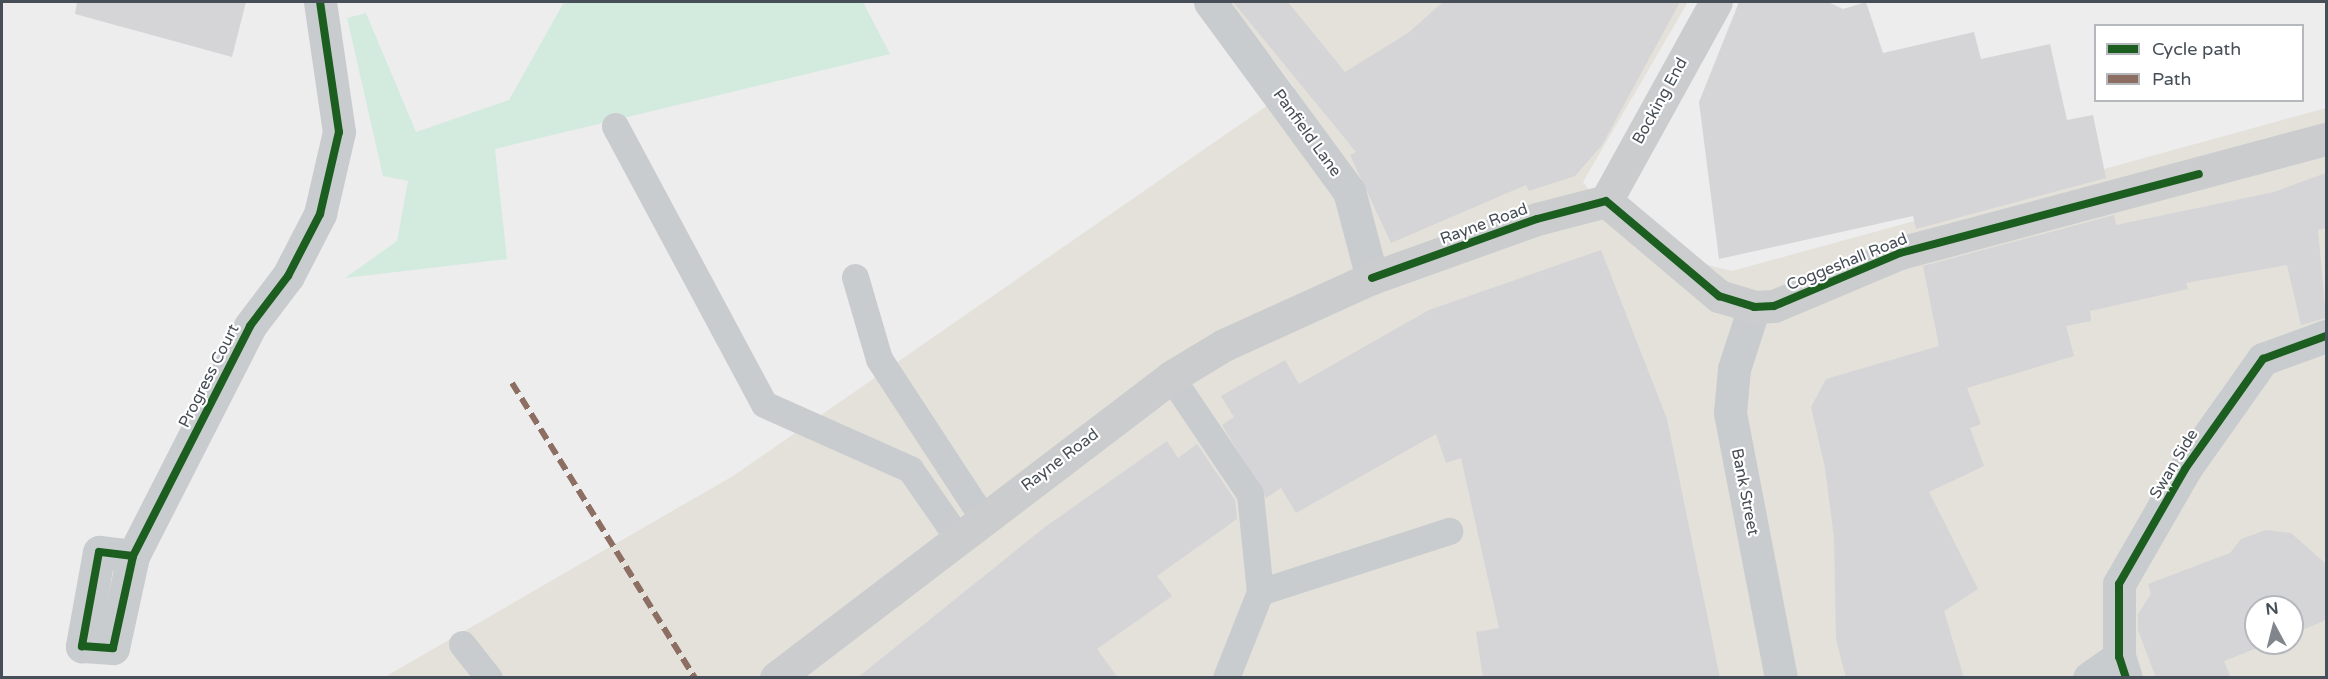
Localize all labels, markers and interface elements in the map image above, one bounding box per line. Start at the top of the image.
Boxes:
legend [2094,24,2304,102]
text: Cycle path [2152,38,2241,60]
street label: Bocking End [1628,54,1692,148]
text: Path [2152,68,2191,90]
street label: Panfield Lane [1269,86,1345,180]
street label: Rayne Road [1437,199,1531,249]
street label: Coggeshall Road [1784,229,1910,295]
street label: Progress Court [175,321,243,431]
street label: Rayne Road [1017,425,1103,495]
street label: Swan Side [2146,426,2202,502]
street label: Bank Street [1727,447,1763,537]
north arrow [2244,595,2304,655]
text: N [2264,598,2280,620]

